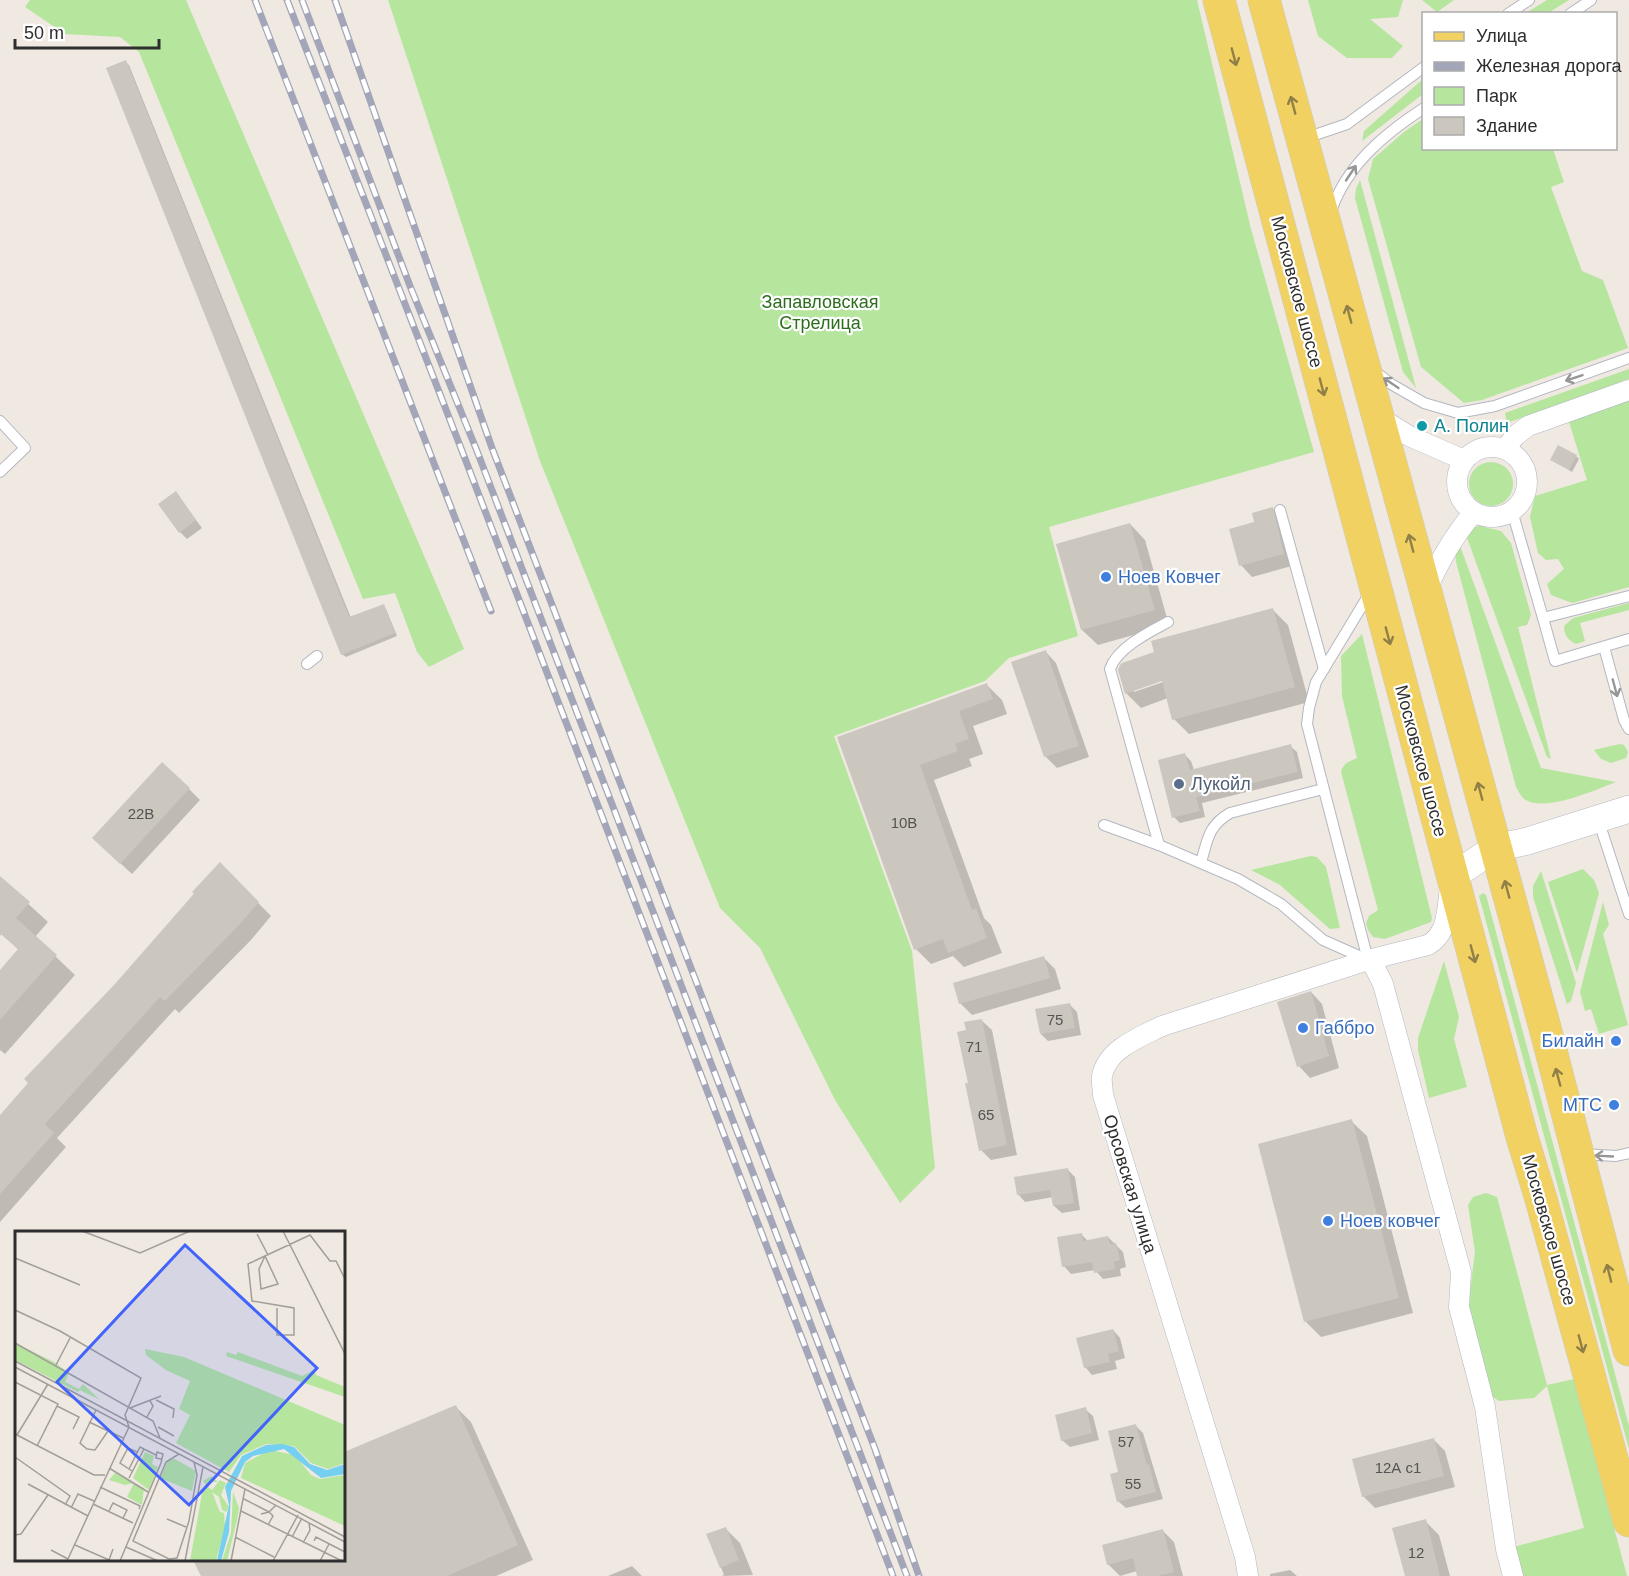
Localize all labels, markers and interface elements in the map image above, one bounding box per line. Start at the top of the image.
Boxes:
scale bar [15,12,159,50]
legend [1422,12,1617,150]
text: 50 m [24,23,64,43]
text: Улица [1476,26,1528,46]
one-way arrow [1229,47,1240,66]
text: Железная дорога [1476,56,1623,76]
text: Парк [1476,86,1517,106]
one-way arrow [1287,96,1299,115]
text: Здание [1476,116,1537,136]
one-way arrow [1345,165,1357,182]
street label: Московское шоссе [1267,214,1327,370]
park label: Запавловская Стрелица [762,292,878,333]
one-way arrow [1343,305,1355,324]
one-way arrow [1565,373,1584,384]
one-way arrow [1317,377,1328,396]
one-way arrow [1384,377,1400,389]
place label: А. Полин [1434,416,1509,436]
marker: А. Полин [1415,419,1429,433]
one-way arrow [1405,533,1417,552]
place label: Ноев Ковчег [1118,567,1221,587]
marker: Ноев Ковчег [1099,570,1113,584]
one-way arrow [1383,627,1394,646]
one-way arrow [1610,678,1622,697]
street label: Московское шоссе [1391,683,1451,839]
place label: Лукойл [1191,774,1251,794]
marker: Лукойл [1172,777,1186,791]
one-way arrow [1474,782,1485,801]
house number: 22В [128,805,154,822]
house number: 10В [891,814,917,831]
one-way arrow [1501,880,1512,899]
one-way arrow [1467,944,1479,963]
house number: 75 [1047,1011,1063,1028]
place label: Габбро [1315,1018,1374,1038]
marker: Габбро [1296,1021,1310,1035]
place label: Билайн [1542,1031,1604,1051]
marker: Билайн [1609,1034,1623,1048]
house number: 71 [966,1038,982,1055]
one-way arrow [1552,1068,1563,1087]
place label: МТС [1563,1095,1602,1115]
marker: МТС [1607,1098,1621,1112]
house number: 65 [978,1106,994,1123]
street label: Орсовская улица [1099,1112,1161,1257]
one-way arrow [1595,1150,1615,1161]
street label: Московское шоссе [1518,1152,1580,1308]
place label: Ноев ковчег [1340,1211,1441,1231]
marker: Ноев ковчег [1321,1214,1335,1228]
inset map [15,1231,345,1561]
one-way arrow [1603,1264,1615,1283]
one-way arrow [1575,1334,1587,1353]
house number: 57 [1118,1433,1134,1450]
house number: 12А с1 [1375,1459,1421,1476]
house number: 55 [1125,1475,1141,1492]
house number: 12 [1408,1544,1424,1561]

